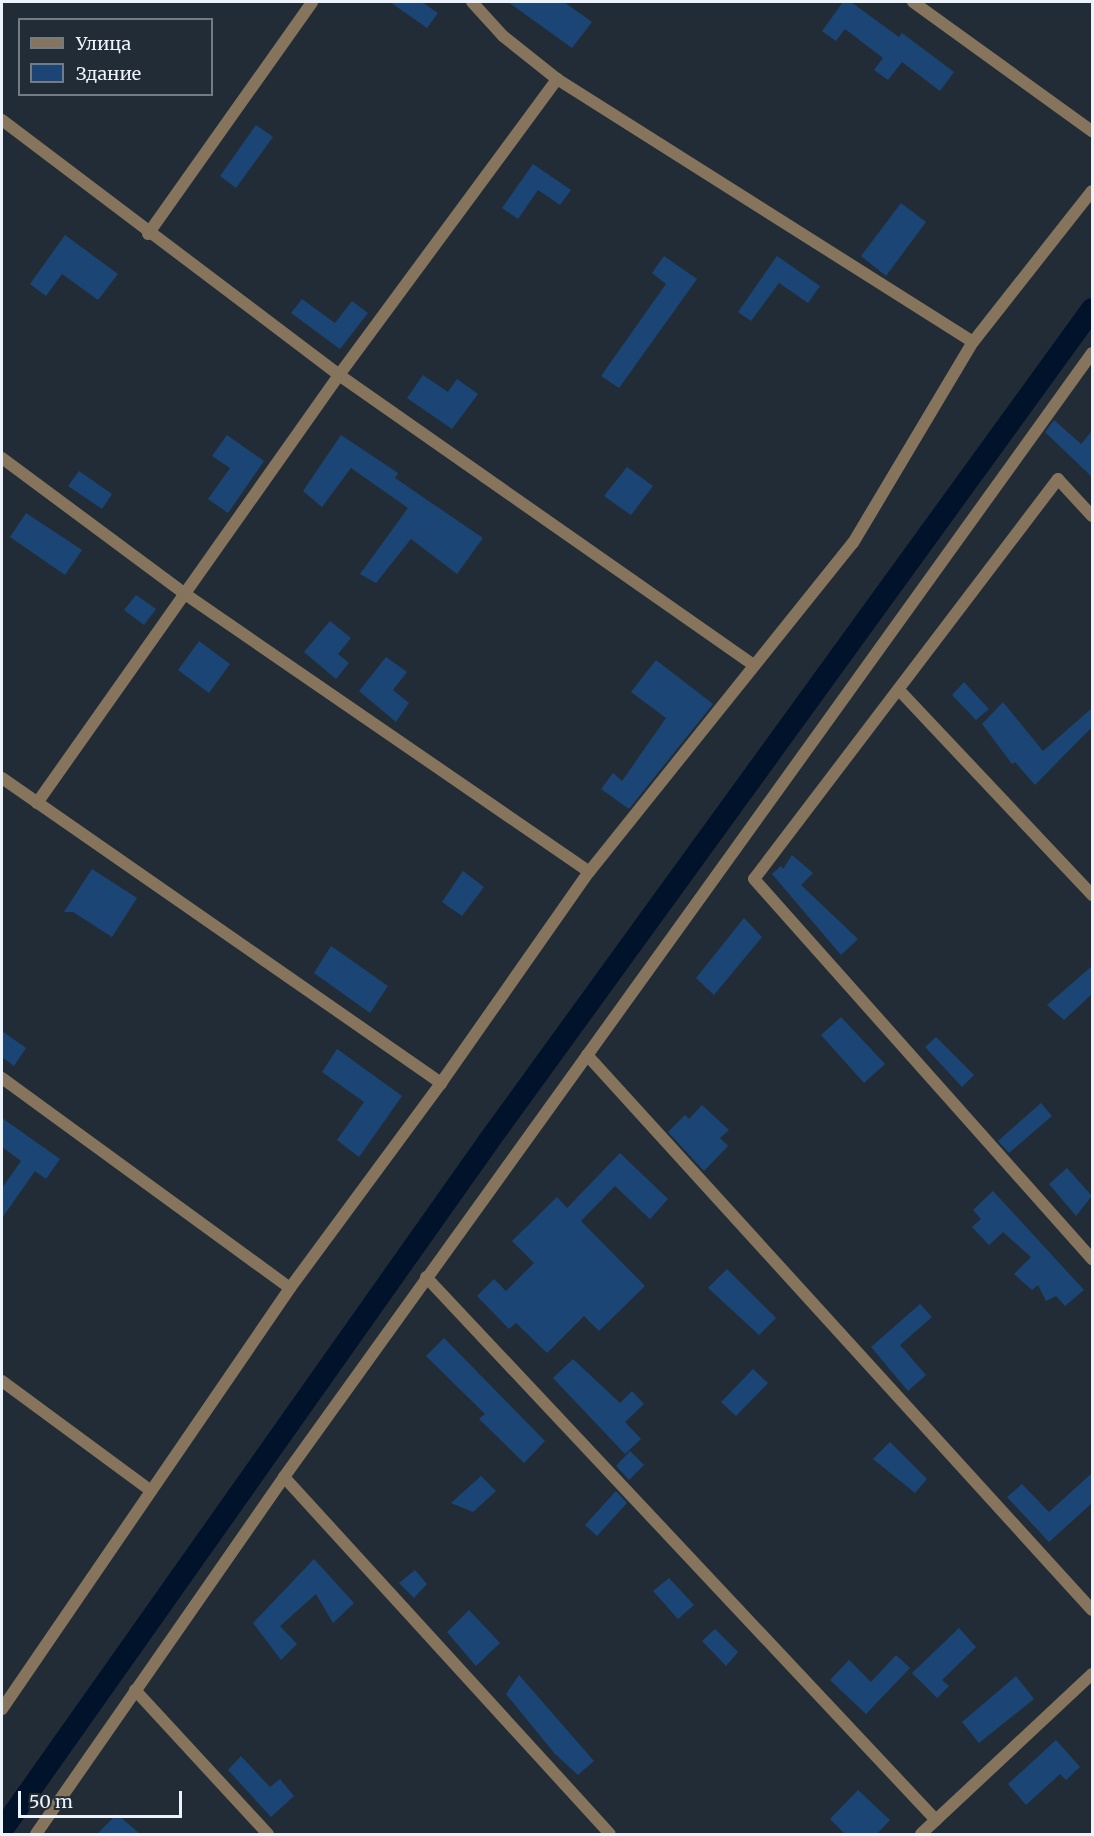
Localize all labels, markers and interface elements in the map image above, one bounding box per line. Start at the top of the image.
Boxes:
legend [18,18,213,96]
text: Улица [76,32,131,55]
text: Здание [76,62,141,85]
scale bar [21,1779,184,1817]
text: 50 m [29,1790,73,1813]

